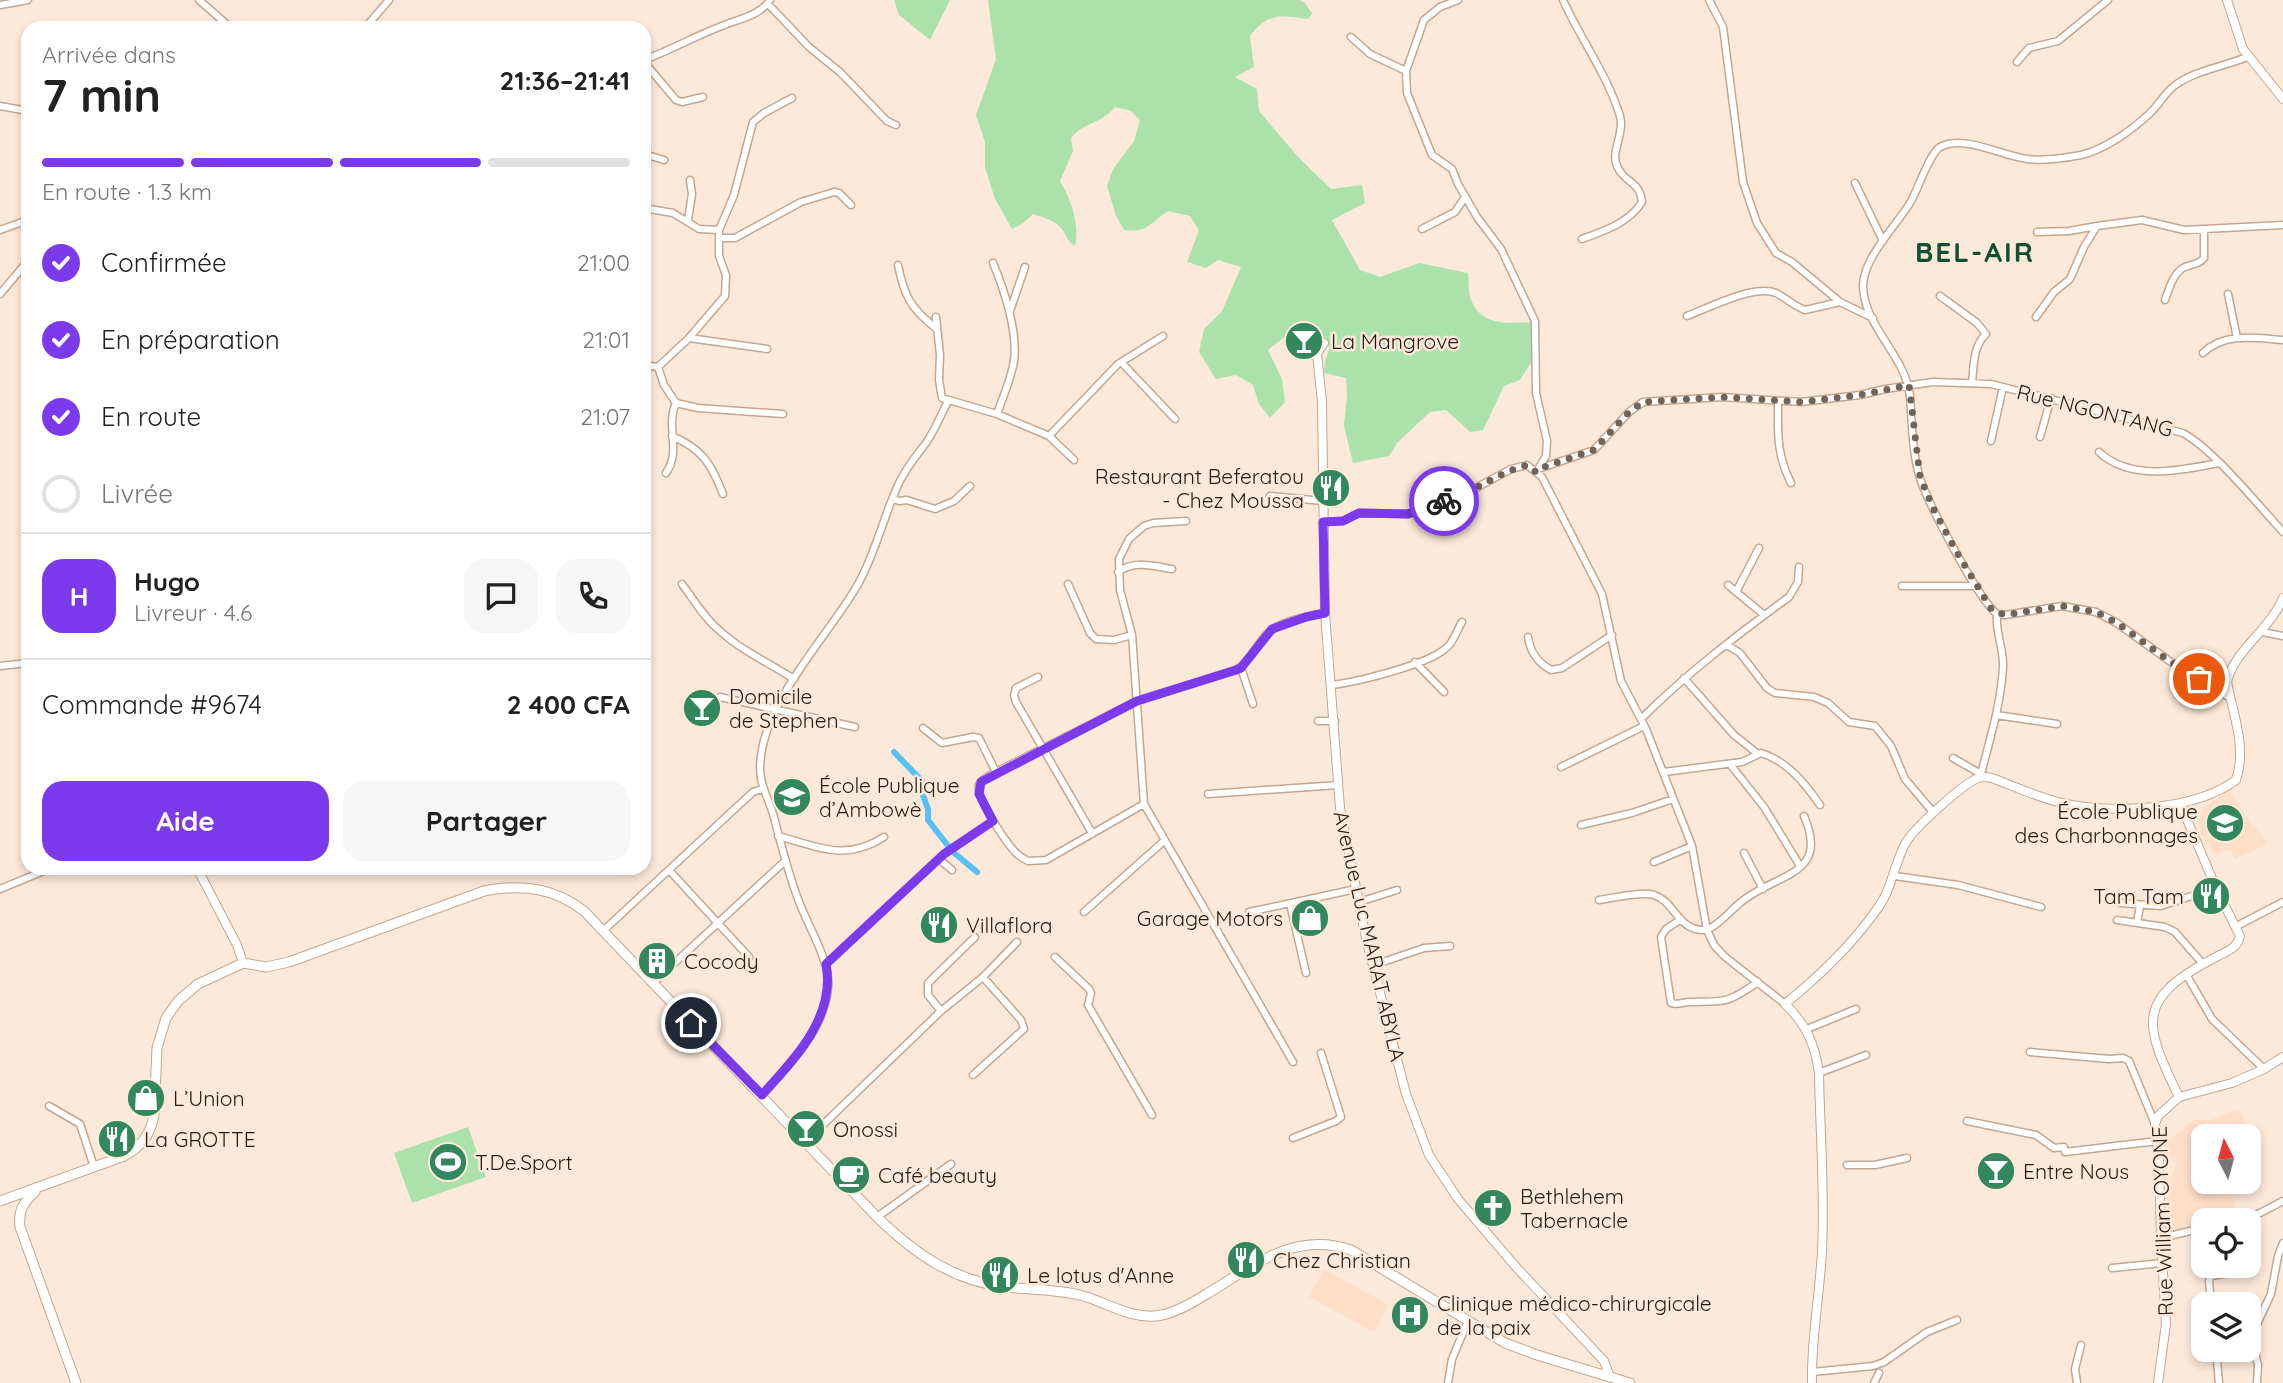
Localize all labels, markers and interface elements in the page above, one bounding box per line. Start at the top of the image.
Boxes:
text: Arrivée dans [42,40,176,69]
text: 21:36–21:41 [500,64,630,97]
text: 7 min [42,66,161,124]
text: En route · 1.3 km [42,177,212,206]
district label: BEL-AIR [1915,234,2035,269]
icon: check [42,244,80,282]
text: Confirmée [101,246,227,279]
text: 21:00 [577,248,630,277]
bar icon: La Mangrove [1283,320,1325,362]
icon: check [42,321,80,359]
text: En préparation [101,323,280,356]
text: 21:01 [582,325,630,354]
place label: La Mangrove [1331,328,1459,354]
street label: Rue NGONTANG [2014,378,2176,442]
icon: check [42,398,80,436]
text: En route [101,400,201,433]
text: 21:07 [580,402,630,431]
place label: Restaurant Beferatou - Chez Moussa [1095,463,1304,513]
courier [1409,466,1479,536]
restaurant icon: Restaurant Beferatou - Chez Moussa [1310,467,1352,509]
text: Livrée [101,477,173,510]
icon: bike [1425,482,1463,520]
button: chat [464,559,538,633]
button: phone [556,559,630,633]
text: Hugo [134,565,200,598]
text: H [70,580,88,613]
text: Livreur · 4.6 [134,598,252,627]
pin [2169,649,2229,709]
icon: bag [2180,660,2218,698]
place label: Domicile de Stephen [729,683,839,733]
bar icon: Domicile de Stephen [681,687,723,729]
text: Commande #9674 [42,688,262,721]
text: 2 400 CFA [507,688,630,721]
place label: École Publique d’Ambowè [819,772,960,822]
school or university icon: École Publique d’Ambowè [771,776,813,818]
button: Aide [42,781,329,861]
button: Partager [343,781,630,861]
place label: École Publique des Charbonnages [2015,798,2198,848]
school or university icon: École Publique des Charbonnages [2204,802,2246,844]
street label: Avenue Luc MARAT ABYLA [1328,808,1412,1064]
restaurant icon: Tam Tam [2190,875,2232,917]
place label: Tam Tam [2093,883,2184,909]
shop icon: Garage Motors [1289,897,1331,939]
restaurant icon: Villaflora [918,904,960,946]
place label: Garage Motors [1137,905,1283,931]
place label: Villaflora [966,912,1052,938]
building icon: Cocody [636,940,678,982]
place label: Cocody [684,948,759,974]
pin [661,993,721,1053]
icon: home [672,1004,710,1042]
shop icon: L’Union [125,1077,167,1119]
place label: L’Union [173,1085,245,1111]
bar icon: Onossi [785,1108,827,1150]
place label: Onossi [833,1116,898,1142]
restaurant icon: La GROTTE [96,1118,138,1160]
north arrow [2191,1124,2261,1194]
map controls [2191,1124,2261,1362]
place label: La GROTTE [144,1126,256,1152]
street label: Rue William OYONE [2146,1126,2178,1316]
sports icon: T.De.Sport [427,1141,469,1183]
place label: T.De.Sport [475,1149,573,1175]
bar icon: Entre Nous [1975,1150,2017,1192]
cafe icon: Café beauty [830,1154,872,1196]
place label: Entre Nous [2023,1158,2129,1184]
place label: Café beauty [878,1162,997,1188]
place label: Bethlehem Tabernacle [1520,1183,1628,1233]
church icon: Bethlehem Tabernacle [1472,1187,1514,1229]
button: locate [2191,1208,2261,1278]
restaurant icon: Chez Christian [1225,1239,1267,1281]
place label: Chez Christian [1273,1247,1411,1273]
restaurant icon: Le lotus d'Anne [979,1254,1021,1296]
place label: Le lotus d'Anne [1027,1262,1174,1288]
place label: Clinique médico-chirurgicale de la paix [1437,1290,1712,1340]
button: layers [2191,1292,2261,1362]
hospital icon: Clinique médico-chirurgicale de la paix [1389,1294,1431,1336]

